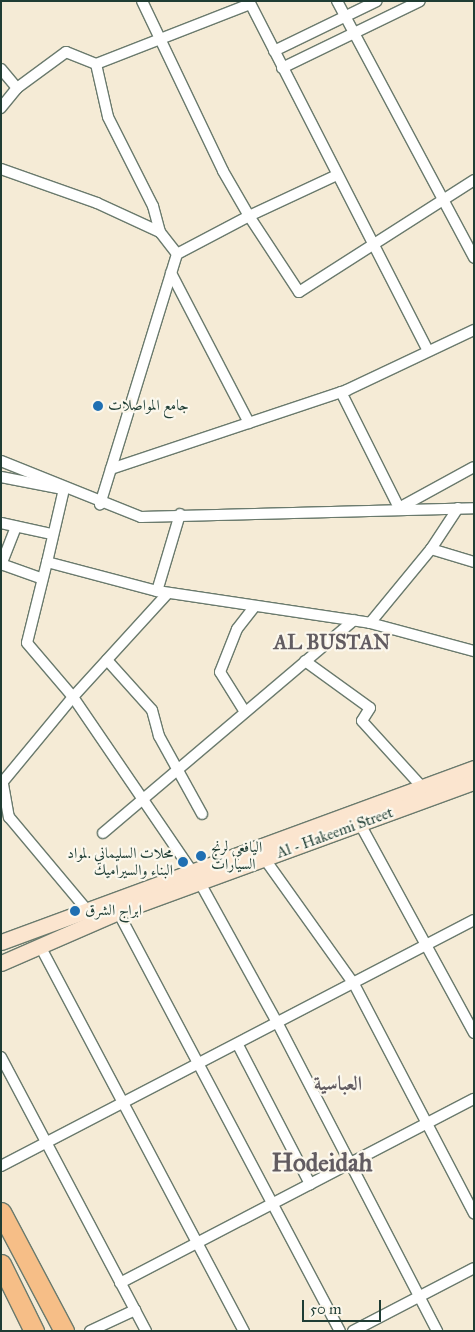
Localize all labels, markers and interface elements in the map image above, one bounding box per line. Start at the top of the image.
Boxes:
place label: جامع المواصلات [108,397,189,415]
marker: جامع المواصلات [92,400,104,412]
district label: AL BUSTAN [268,630,396,654]
street label: Al - Hakeemi Street [274,804,396,862]
place label: اليافعي لرنج السيارات [211,838,262,873]
place label: محلات السليماني .لمواد البناء والسيراميك [67,844,173,879]
marker: اليافعي لرنج السيارات [195,850,207,862]
marker: محلات السليماني .لمواد البناء والسيراميك [177,856,189,868]
place label: ابراج الشرق [85,902,142,920]
marker: ابراج الشرق [69,905,81,917]
district label: العباسية [314,1071,362,1095]
district label: Hodeidah [272,1148,372,1178]
scale bar [305,1290,384,1322]
text: 50 m [310,1300,342,1318]

